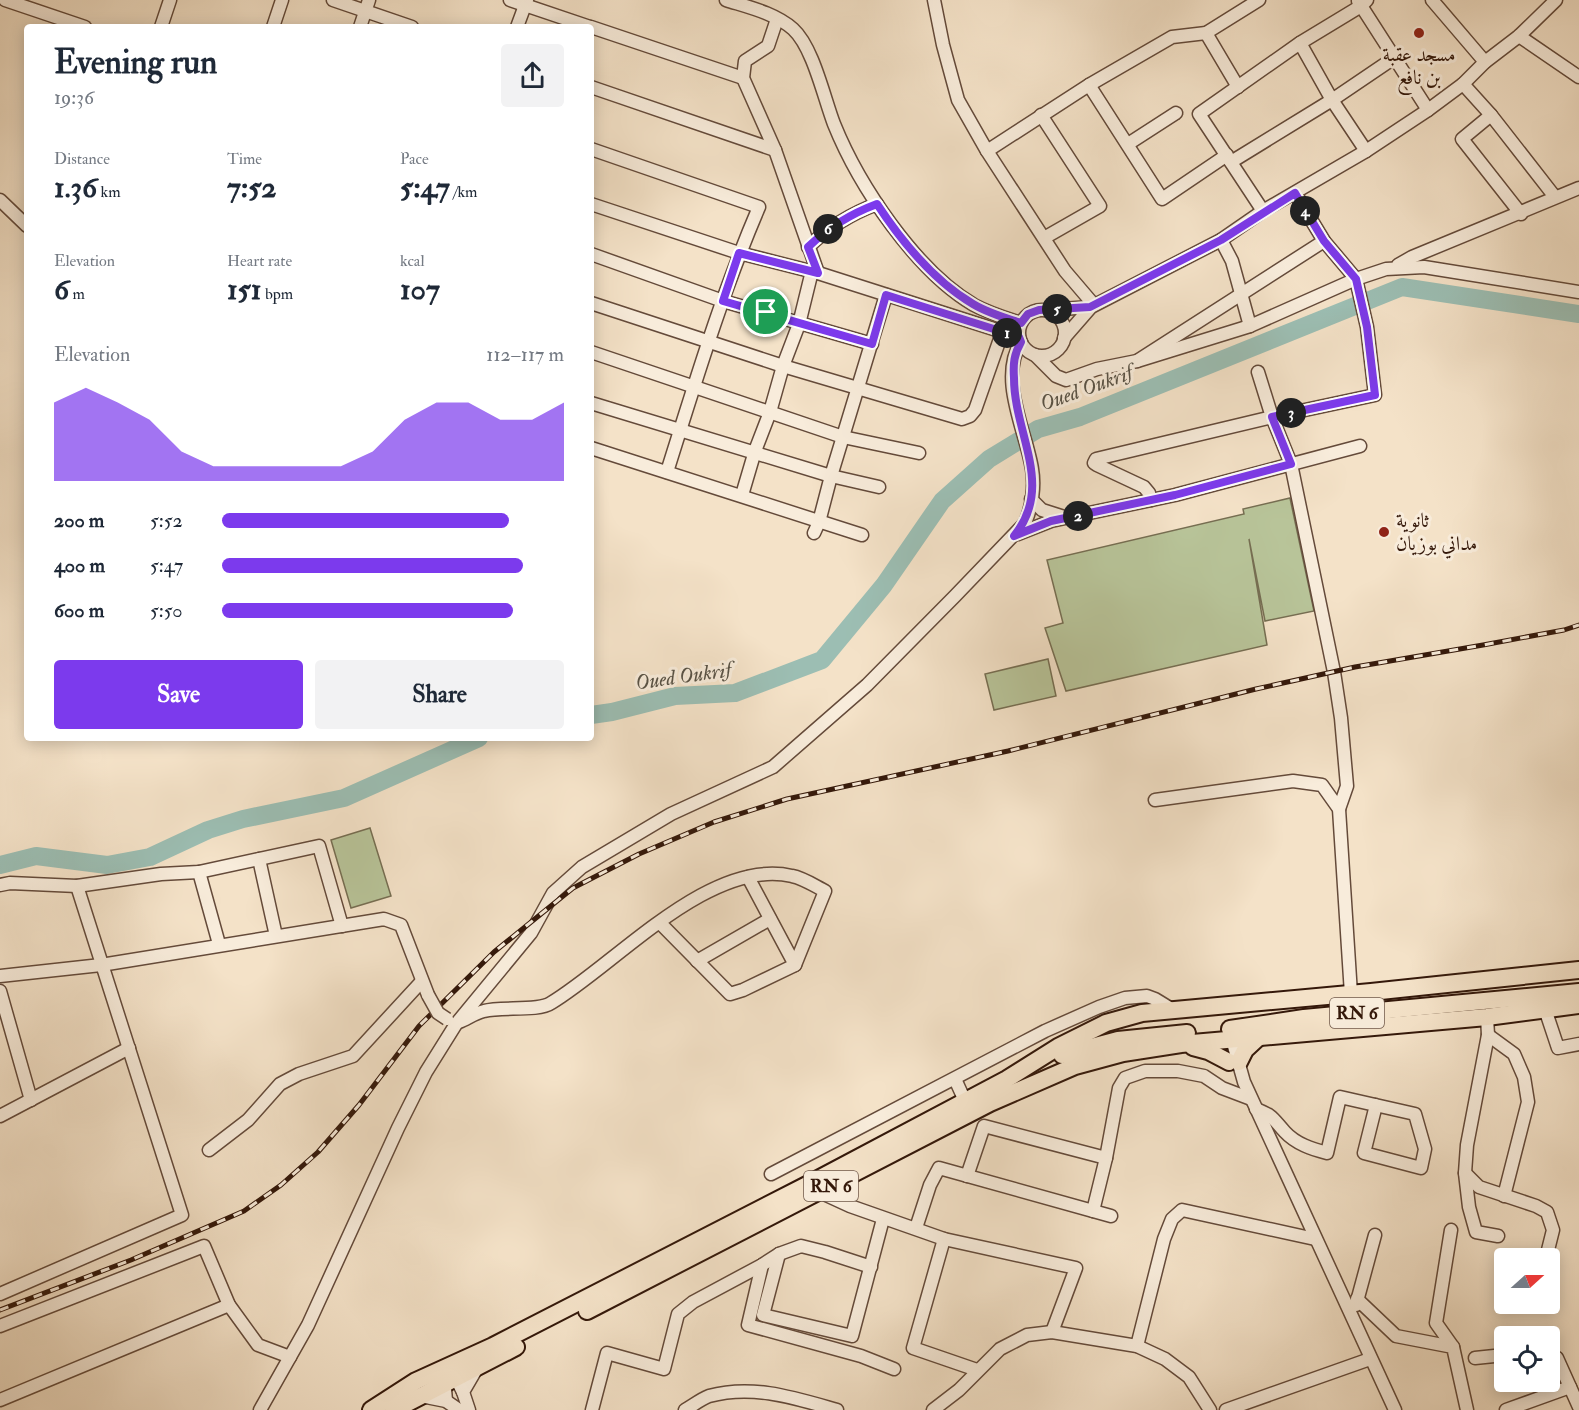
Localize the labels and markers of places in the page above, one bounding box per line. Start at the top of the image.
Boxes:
marker: مسجد عقبة بن نافع [1412,26,1426,40]
place label: مسجد عقبة بن نافع [1382,42,1456,95]
pin: 4 [1290,196,1320,226]
pin: 6 [813,214,843,244]
pin [740,286,791,337]
pin: 5 [1042,294,1072,324]
pin: 1 [992,318,1022,348]
pin: 3 [1276,398,1306,428]
pin: 2 [1063,501,1093,531]
place label: ثانوية مداني بوزيان [1396,508,1477,559]
marker: ثانوية مداني بوزيان [1377,525,1391,539]

